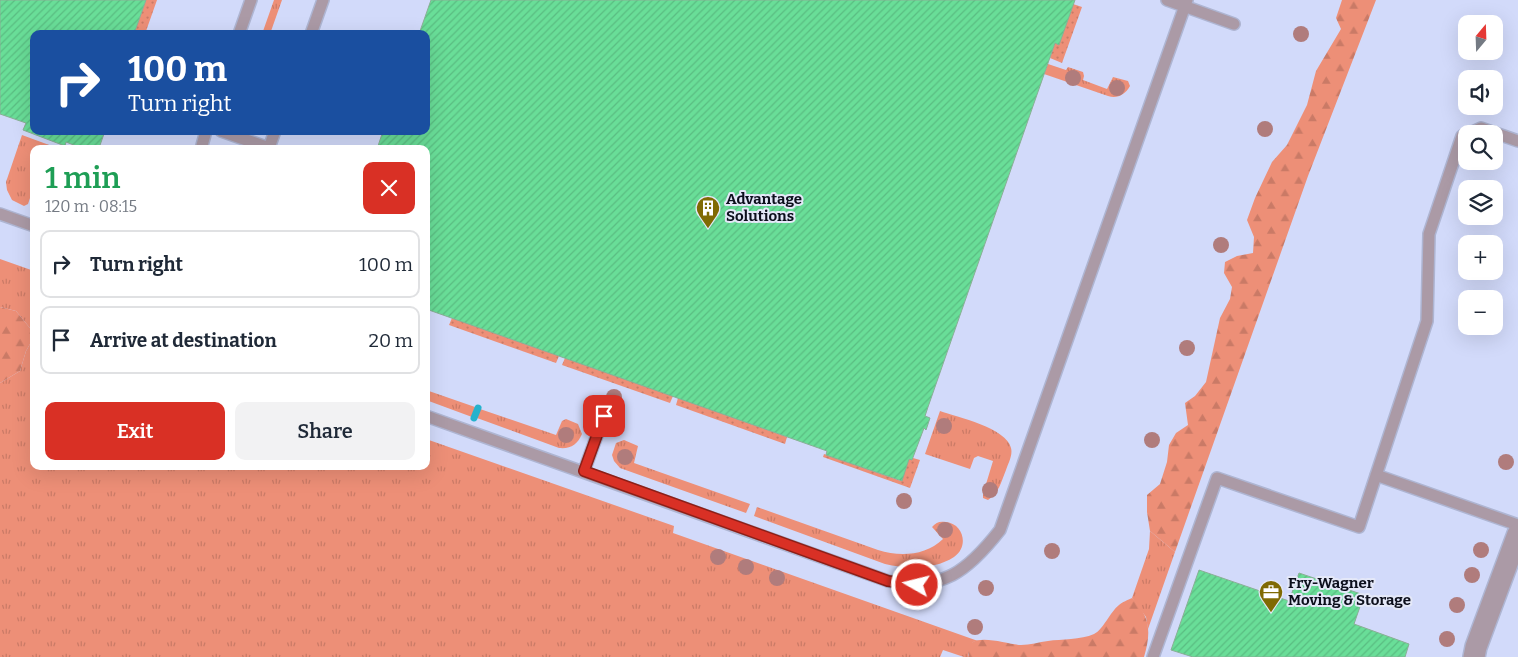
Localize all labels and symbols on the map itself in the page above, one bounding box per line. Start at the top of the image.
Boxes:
north arrow [1458,15,1502,60]
place label: Advantage Solutions [726,190,802,225]
building icon: Advantage Solutions [695,195,721,229]
pin [583,395,625,437]
position arrow [890,558,942,610]
place label: Fry-Wagner Moving & Storage [1288,574,1411,609]
office icon: Fry-Wagner Moving & Storage [1258,579,1284,613]

